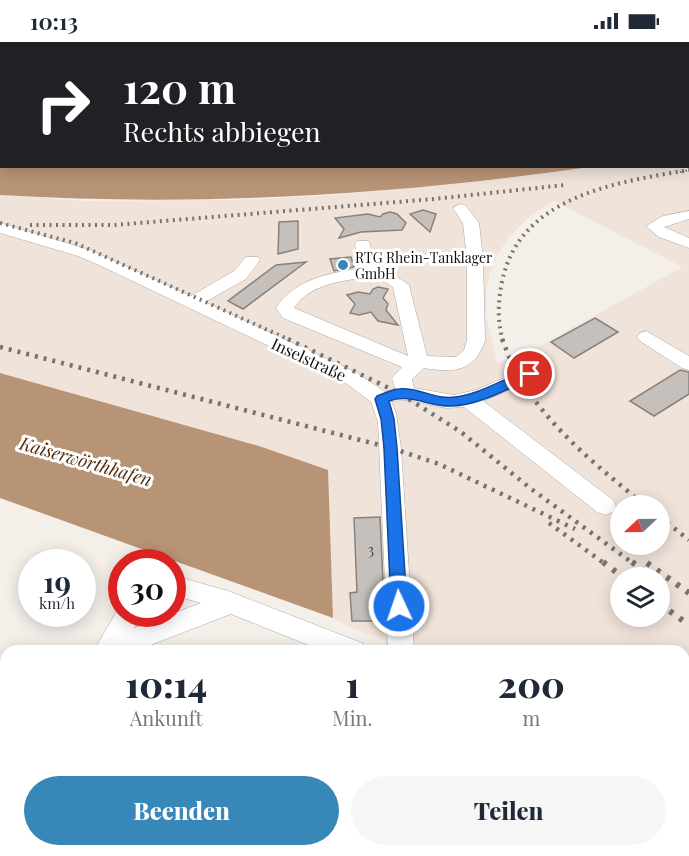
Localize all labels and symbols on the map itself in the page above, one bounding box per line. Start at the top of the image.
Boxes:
place label: RTG Rhein-Tanklager GmbH [355,248,493,283]
marker: RTG Rhein-Tanklager GmbH [336,258,350,272]
street label: Inselstraße [268,333,350,385]
pin [504,348,555,399]
water label: Kaiserwörthhafen [16,430,155,491]
north arrow [610,495,670,555]
house number: 3 [368,540,374,559]
speed limit sign: 30 [108,549,186,627]
position arrow [367,574,431,638]

